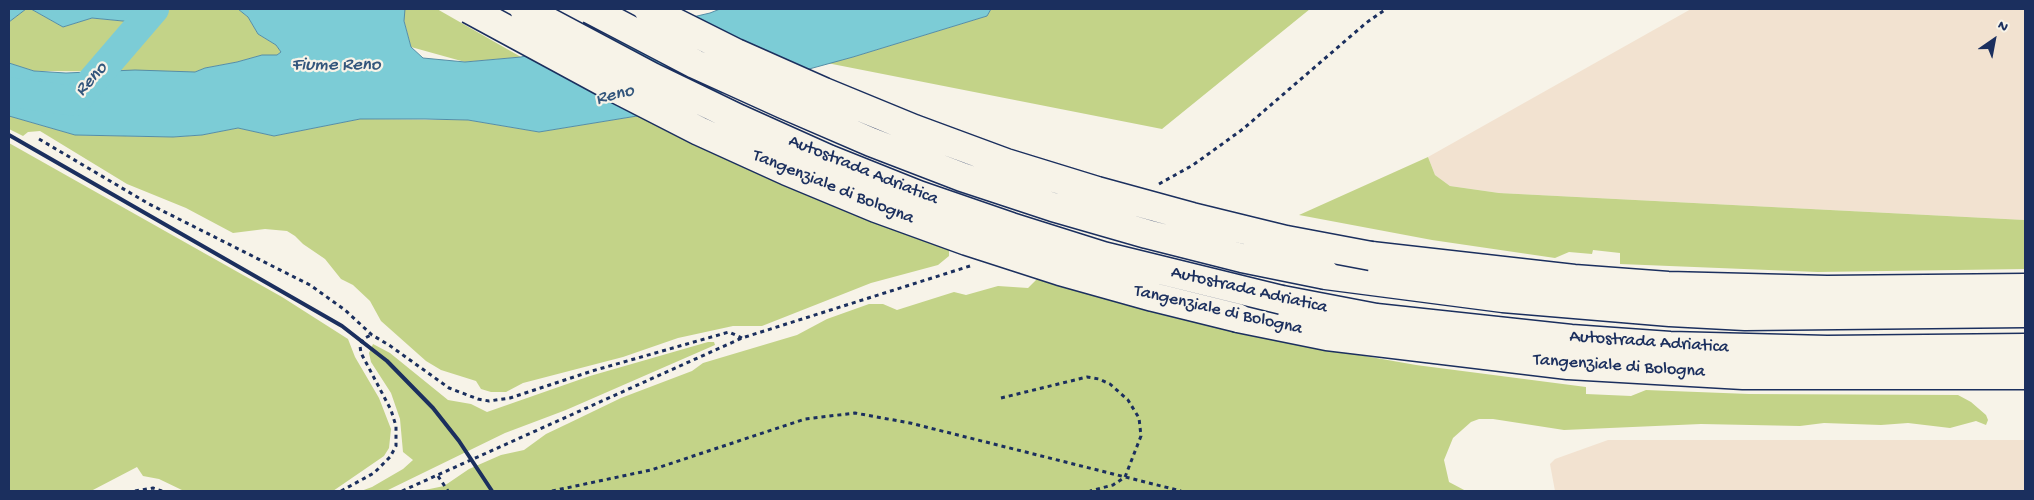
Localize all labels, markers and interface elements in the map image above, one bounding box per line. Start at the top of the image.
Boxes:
north arrow [1969,15,2019,65]
text: N [1994,17,2011,37]
water label: Fiume Reno [291,55,381,77]
water label: Reno [71,58,113,102]
water label: Reno [593,80,637,112]
street label: Autostrada Adriatica [785,131,941,211]
street label: Tangenziale di Bologna [749,146,917,230]
street label: Autostrada Adriatica [1169,263,1329,319]
street label: Tangenziale di Bologna [1132,281,1304,341]
street label: Autostrada Adriatica [1569,327,1729,359]
street label: Tangenziale di Bologna [1532,350,1706,384]

